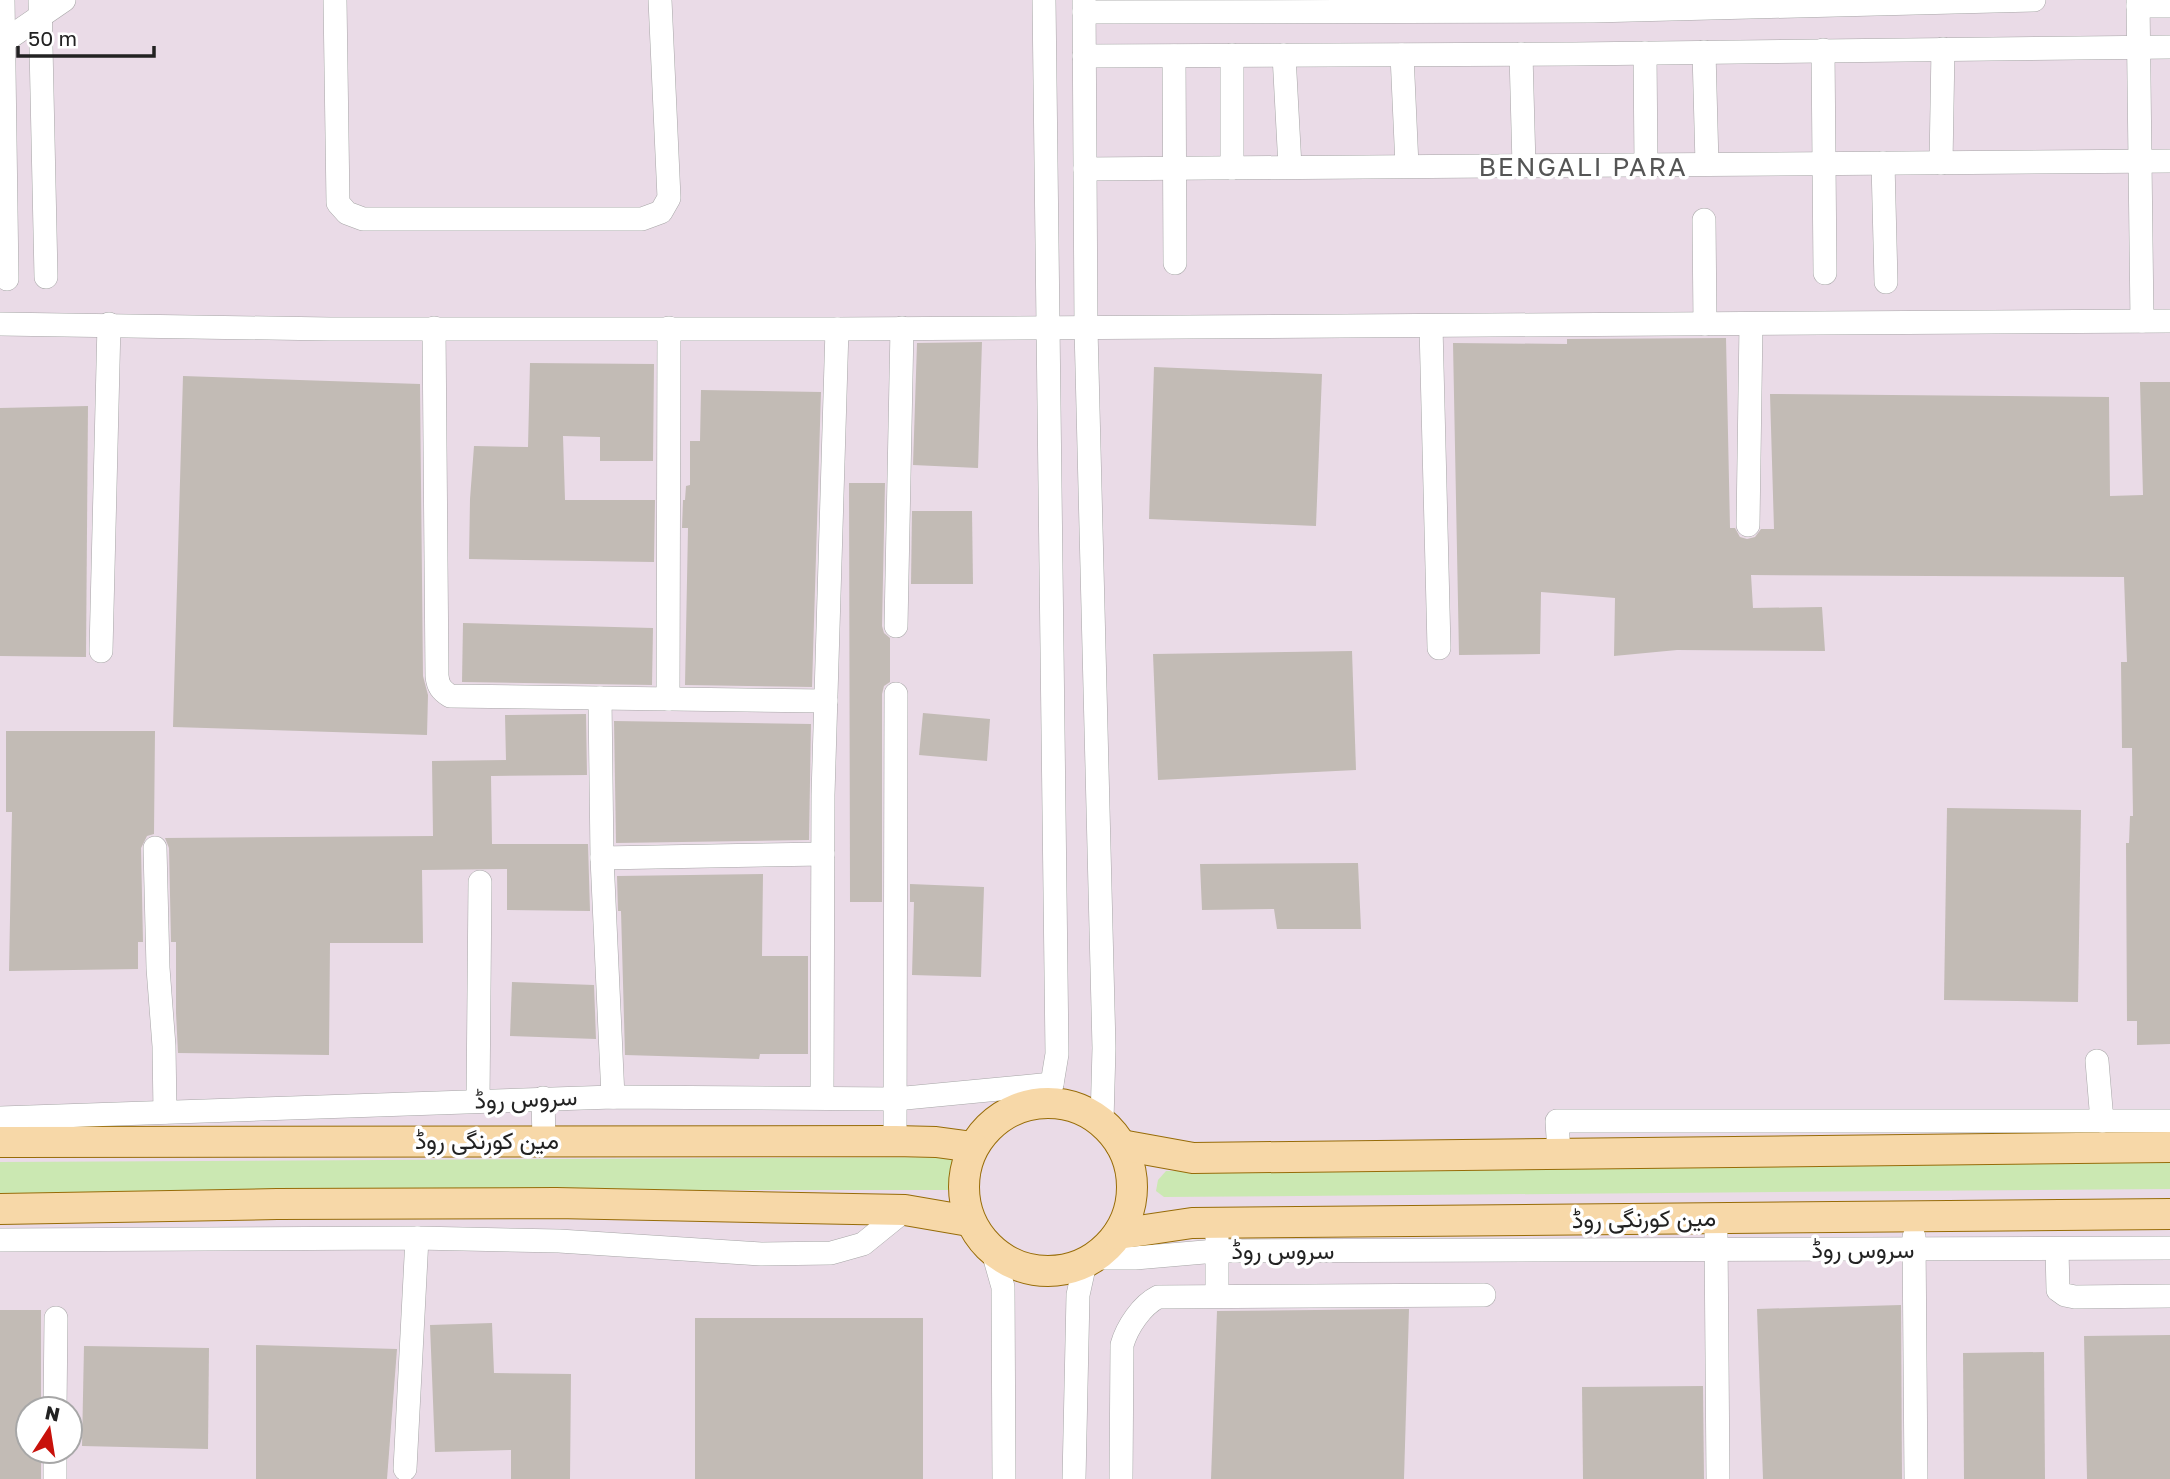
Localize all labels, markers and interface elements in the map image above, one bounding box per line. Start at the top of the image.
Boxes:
scale bar [18,14,154,58]
text: 50 m [28,25,77,51]
district label: BENGALI PARA [1478,151,1688,182]
street label: سروس روڈ [474,1081,578,1116]
street label: مین کورنگی روڈ [415,1125,559,1156]
street label: مین کورنگی روڈ [1572,1202,1716,1235]
street label: سروس روڈ [1812,1234,1914,1265]
street label: سروس روڈ [1232,1235,1334,1266]
north arrow [14,1395,84,1465]
text: N [43,1400,62,1426]

